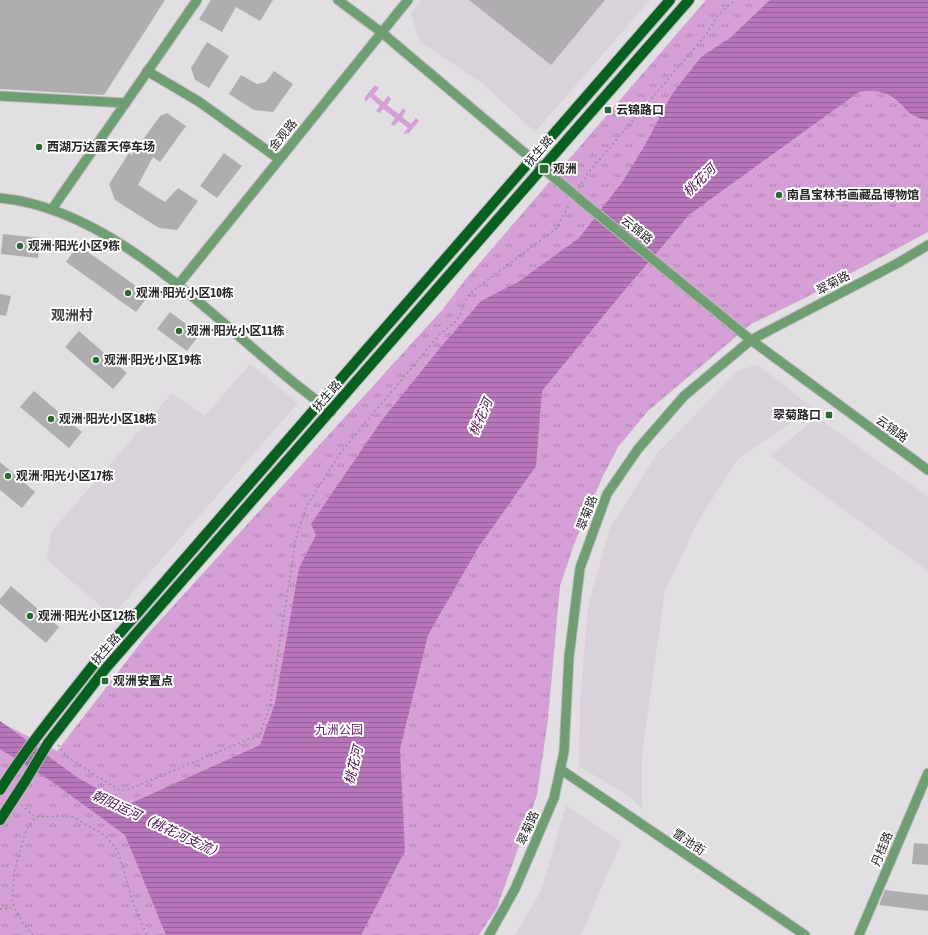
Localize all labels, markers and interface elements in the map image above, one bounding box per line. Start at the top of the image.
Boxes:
place label: 云锦路口 [616,103,664,117]
marker: 云锦路口 [603,105,613,115]
street label: 金观路 [266,117,300,153]
street label: 抚生路 [522,133,556,169]
place label: 西湖万达露天停车场 [47,140,155,154]
marker: 西湖万达露天停车场 [34,142,44,152]
water label: 桃花河 [680,159,721,199]
place label: 观洲 [553,162,577,176]
marker: 观洲 [538,163,550,175]
place label: 南昌宝林书画藏品博物馆 [787,188,919,202]
marker: 南昌宝林书画藏品博物馆 [774,190,784,200]
street label: 云锦路 [619,213,655,247]
place label: 观洲·阳光小区9栋 [28,239,120,253]
marker: 观洲·阳光小区9栋 [15,241,25,251]
street label: 翠菊路 [814,268,852,298]
place label: 观洲·阳光小区10栋 [136,286,234,300]
marker: 观洲·阳光小区10栋 [123,288,133,298]
district label: 观洲村 [51,307,93,323]
place label: 观洲·阳光小区11栋 [187,324,285,338]
marker: 观洲·阳光小区11栋 [174,326,184,336]
place label: 观洲·阳光小区19栋 [104,353,202,367]
marker: 观洲·阳光小区19栋 [91,355,101,365]
street label: 抚生路 [310,378,344,414]
water label: 桃花河 [466,394,496,438]
place label: 翠菊路口 [773,408,821,422]
marker: 翠菊路口 [824,410,834,420]
place label: 观洲·阳光小区18栋 [59,412,157,426]
street label: 云锦路 [873,413,911,445]
marker: 观洲·阳光小区18栋 [46,414,56,424]
place label: 观洲·阳光小区17栋 [16,469,114,483]
marker: 观洲·阳光小区17栋 [3,471,13,481]
street label: 翠菊路 [574,494,600,532]
place label: 观洲·阳光小区12栋 [38,609,136,623]
marker: 观洲·阳光小区12栋 [25,611,35,621]
street label: 抚生路 [89,631,123,667]
place label: 观洲安置点 [113,674,173,688]
marker: 观洲安置点 [100,676,110,686]
park label: 九洲公园 [315,723,363,737]
water label: 桃花河 [341,741,366,786]
water label: 朝阳运河（桃花河支流） [90,787,226,861]
street label: 翠菊路 [514,809,542,847]
street label: 雷池街 [670,826,708,858]
street label: 丹桂路 [869,830,895,868]

